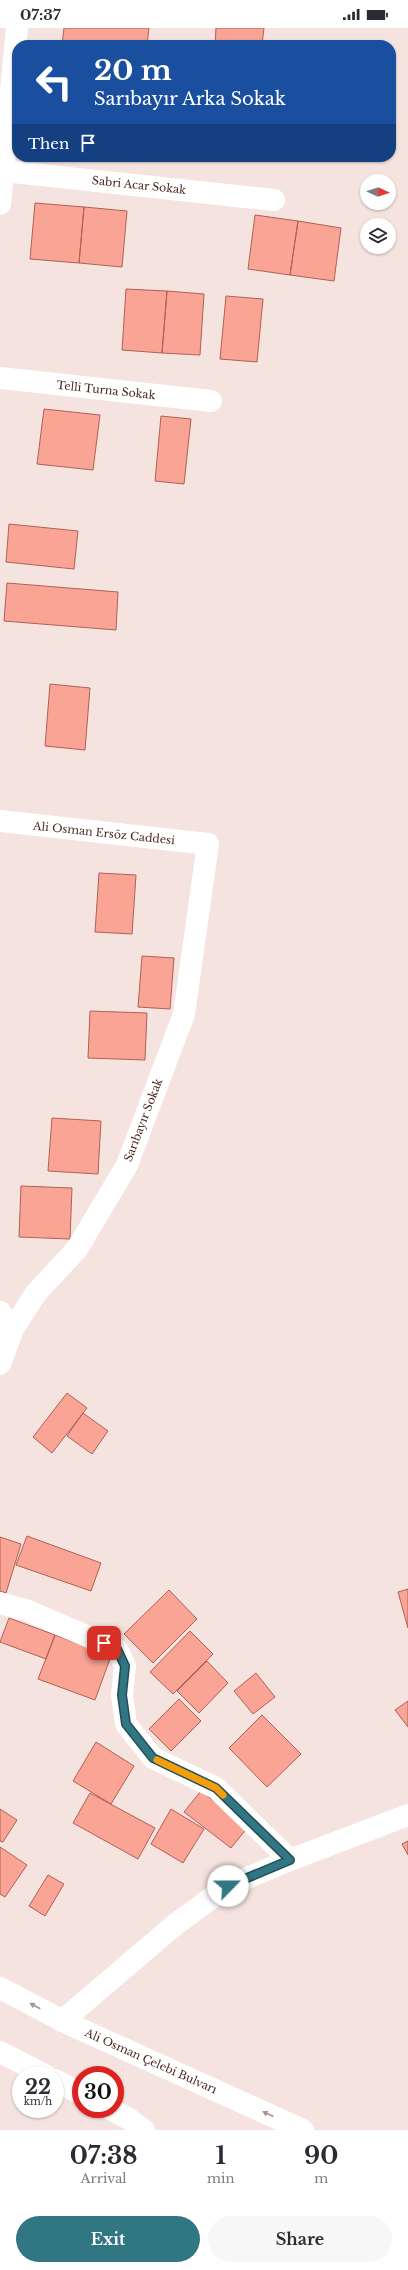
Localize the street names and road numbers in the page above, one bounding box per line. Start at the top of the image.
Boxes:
street label: Sabri Acar Sokak [91,173,187,197]
street label: Telli Turna Sokak [56,378,156,402]
street label: Ali Osman Ersöz Caddesi [31,818,176,847]
street label: Sarıbayır Sokak [121,1076,165,1164]
street label: Ali Osman Çelebi Bulvarı [82,2025,219,2097]

